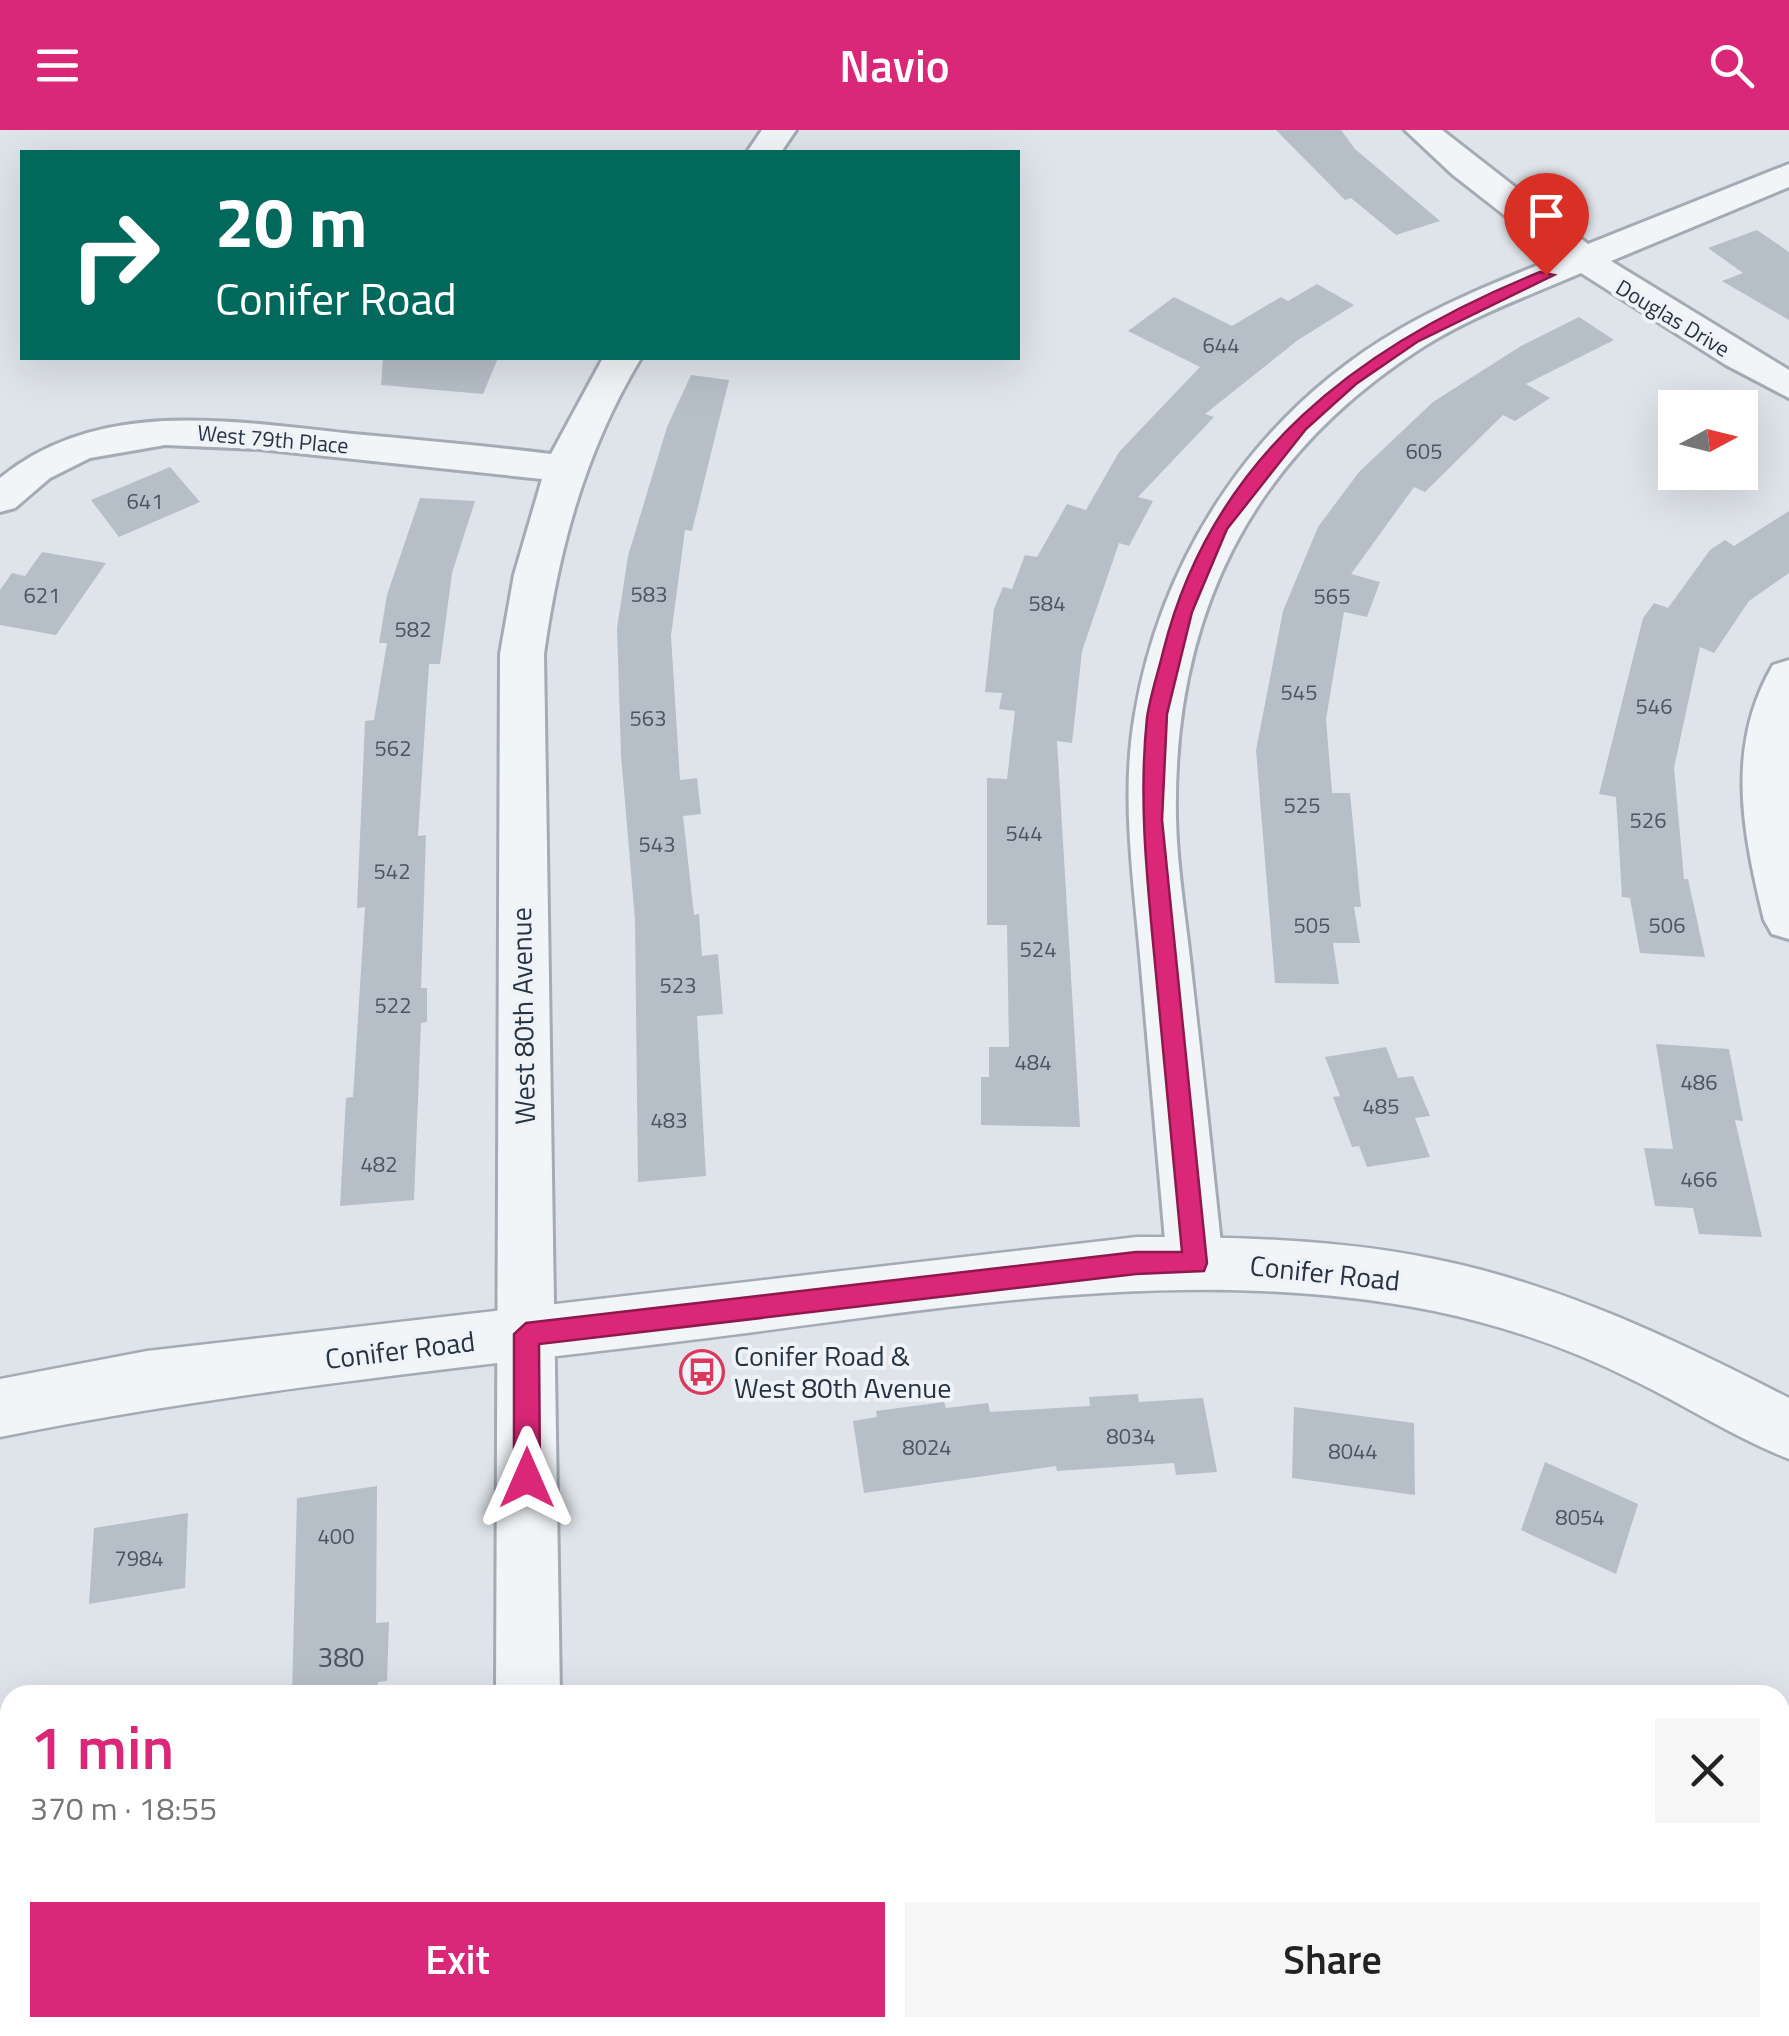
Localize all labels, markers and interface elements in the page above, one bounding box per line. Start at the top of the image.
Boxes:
text: Navio [839,31,950,99]
icon: menu [30,38,85,93]
icon: search [1704,38,1759,93]
text: 20 m [215,168,368,274]
pin [1504,173,1589,276]
icon: arrive [1519,188,1574,243]
icon: right [50,190,180,320]
text: Conifer Road [215,264,457,332]
street label: Douglas Drive [1609,270,1737,366]
house number: 644 [1203,328,1239,362]
north arrow [1658,390,1758,490]
map controls [1658,390,1758,490]
street label: West 79th Place [196,415,350,463]
house number: 605 [1406,434,1442,468]
house number: 641 [127,484,163,518]
house number: 583 [631,577,667,611]
house number: 621 [24,578,60,612]
house number: 565 [1314,579,1350,613]
house number: 584 [1029,586,1065,620]
house number: 582 [395,612,431,646]
house number: 545 [1281,675,1317,709]
house number: 546 [1636,689,1672,723]
house number: 563 [630,701,666,735]
house number: 562 [375,731,411,765]
house number: 525 [1284,788,1320,822]
house number: 526 [1630,803,1666,837]
house number: 544 [1006,816,1042,850]
house number: 543 [639,827,675,861]
house number: 542 [374,854,410,888]
street label: West 80th Avenue [499,907,546,1125]
house number: 505 [1294,908,1330,942]
house number: 506 [1649,908,1685,942]
house number: 524 [1020,932,1056,966]
house number: 523 [660,968,696,1002]
house number: 522 [375,988,411,1022]
house number: 484 [1015,1045,1051,1079]
house number: 486 [1681,1065,1717,1099]
house number: 485 [1363,1089,1399,1123]
house number: 483 [651,1103,687,1137]
house number: 482 [361,1147,397,1181]
house number: 466 [1681,1162,1717,1196]
street label: Conifer Road [1248,1243,1402,1302]
street label: Conifer Road [323,1319,477,1380]
place label: Conifer Road & West 80th Avenue [734,1334,951,1409]
bus stop icon: Conifer Road & West 80th Avenue [679,1349,725,1395]
house number: 8034 [1106,1419,1156,1453]
position arrow [475,1426,579,1530]
house number: 8024 [902,1430,952,1464]
house number: 8044 [1328,1434,1378,1468]
house number: 8054 [1555,1500,1605,1534]
house number: 400 [318,1519,354,1553]
house number: 7984 [114,1541,164,1575]
house number: 380 [317,1635,365,1678]
text: 1 min [30,1701,174,1792]
button: close [1655,1718,1760,1823]
text: 370 m · 18:55 [30,1784,217,1832]
button: Exit [30,1902,885,2017]
button: Share [905,1902,1760,2017]

